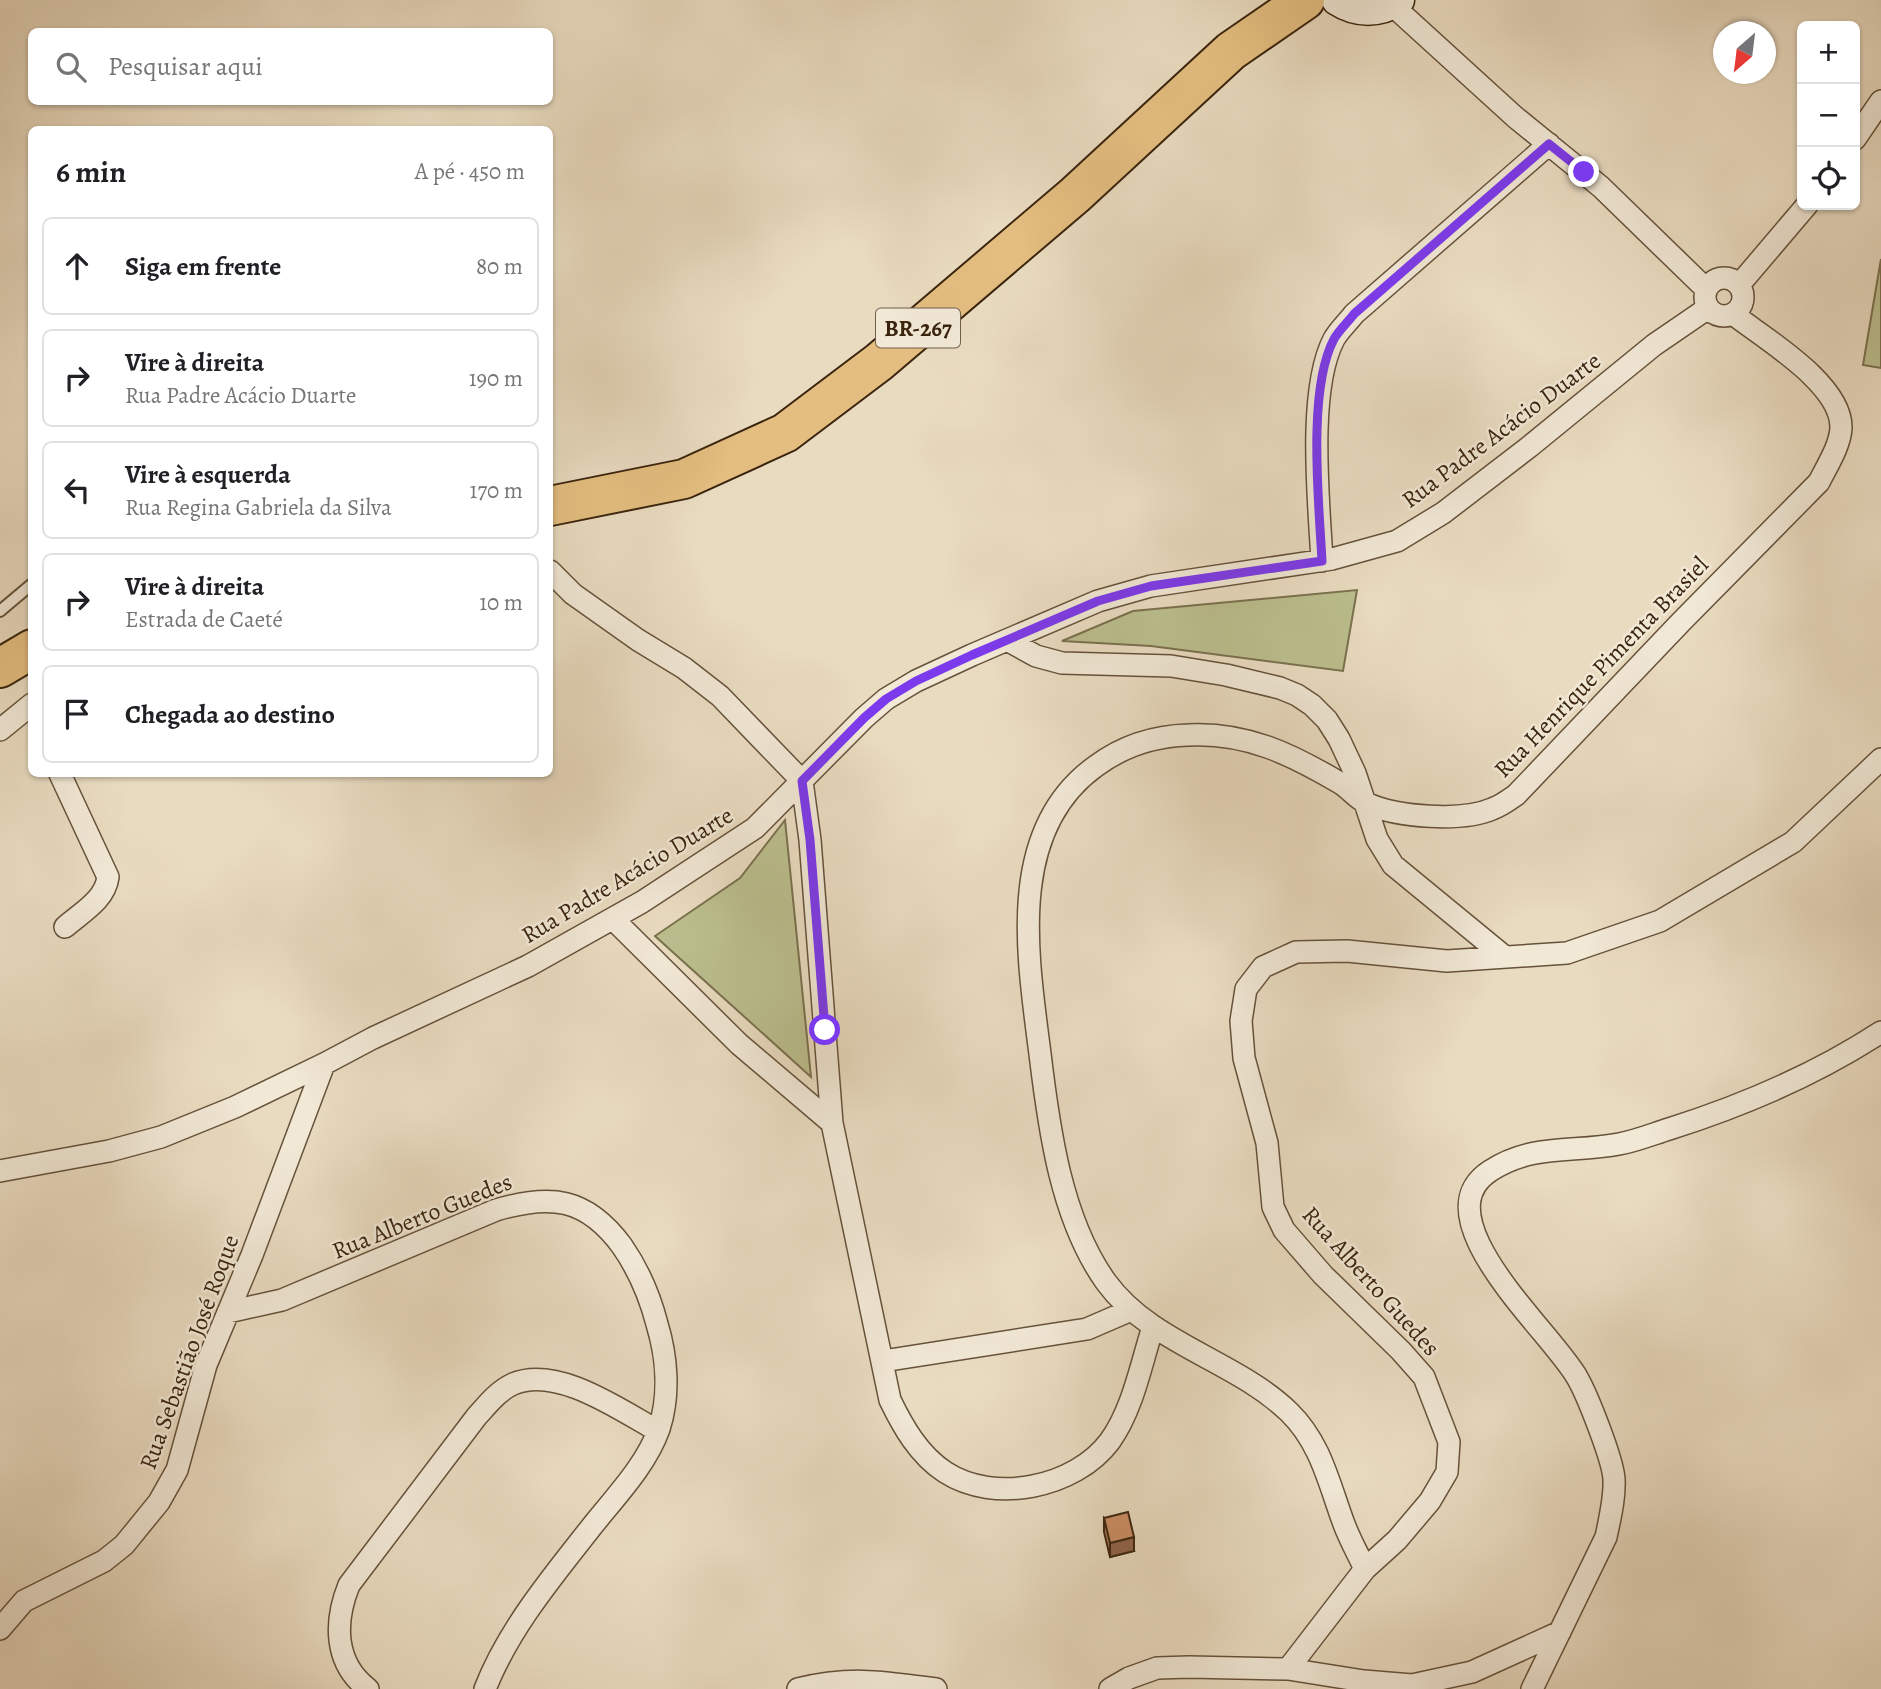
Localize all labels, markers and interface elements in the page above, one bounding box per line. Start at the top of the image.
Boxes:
north arrow [1713,21,1776,84]
map controls [1797,21,1860,210]
button: + [1797,21,1860,84]
search box [28,28,553,105]
icon: search [52,48,90,86]
text: Pesquisar aqui [108,49,263,84]
button: − [1797,84,1860,147]
button: locate [1797,147,1860,210]
text: 6 min [56,152,126,192]
text: A pé · 450 m [415,156,525,187]
route end [1568,156,1599,187]
icon: ahead [58,247,96,285]
text: Siga em frente [125,249,281,284]
text: 80 m [476,251,523,282]
road number: BR-267 [876,308,960,348]
text: Vire à direita [125,345,264,380]
street label: Rua Padre Acácio Duarte [1395,345,1607,515]
icon: right [58,359,96,397]
text: 190 m [469,363,523,394]
text: Rua Padre Acácio Duarte [125,380,356,411]
text: Vire à esquerda [125,457,291,492]
icon: left [58,471,96,509]
text: 170 m [470,475,523,506]
text: Rua Regina Gabriela da Silva [125,492,392,523]
street label: Rua Henrique Pimenta Brasiel [1487,549,1715,785]
text: Vire à direita [125,569,264,604]
icon: right [58,583,96,621]
text: 10 m [479,587,523,618]
text: Estrada de Caeté [125,604,283,635]
icon: arrive [58,695,96,733]
text: Chegada ao destino [125,697,335,732]
street label: Rua Padre Acácio Duarte [515,799,739,951]
route start [809,1014,840,1045]
street label: Rua Alberto Guedes [327,1165,517,1267]
street label: Rua Alberto Guedes [1295,1199,1447,1363]
street label: Rua Sebastião José Roque [132,1230,246,1474]

